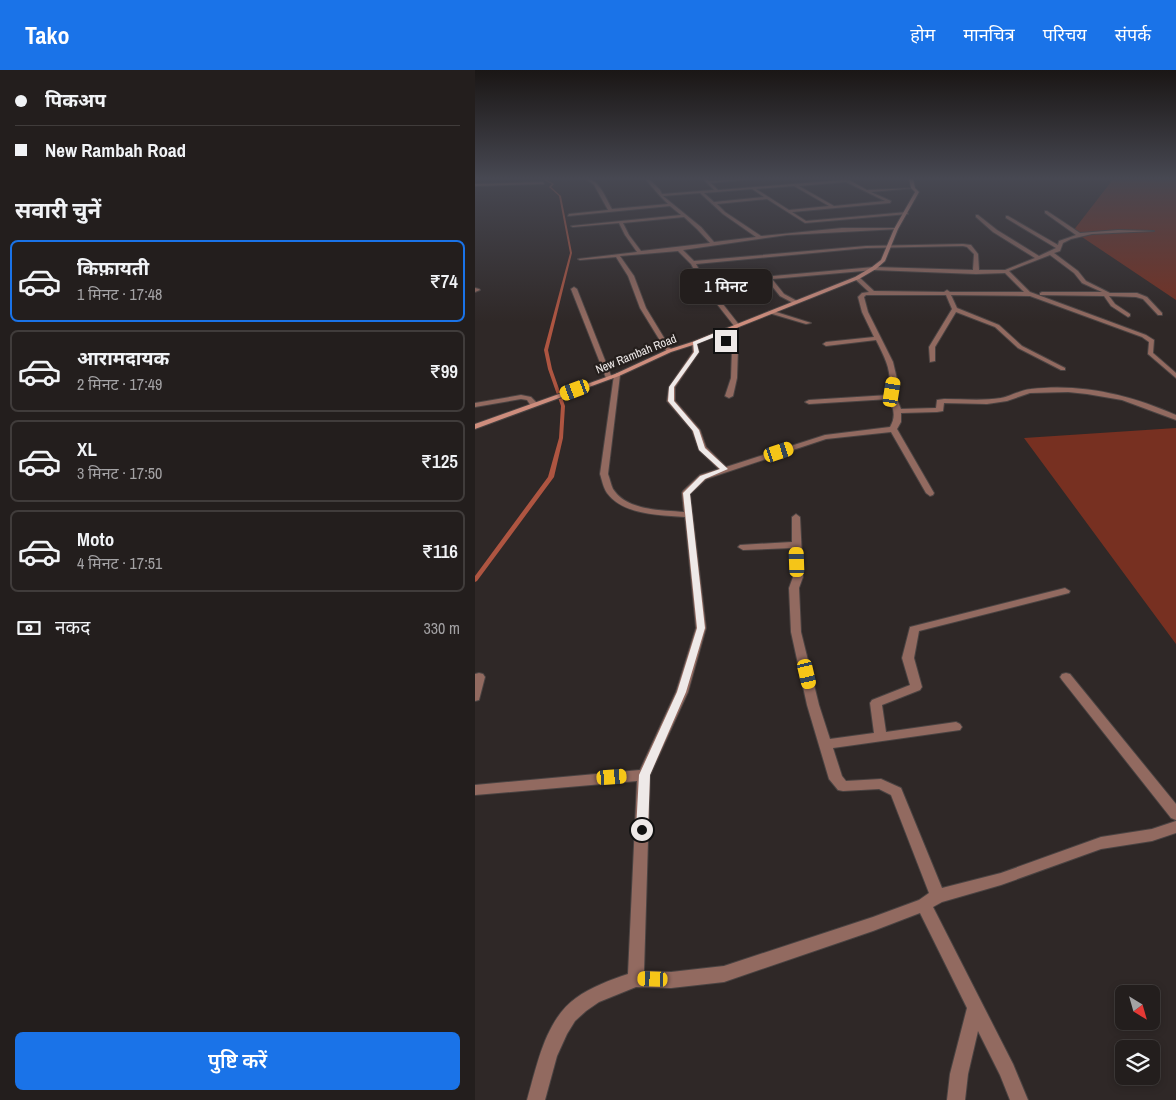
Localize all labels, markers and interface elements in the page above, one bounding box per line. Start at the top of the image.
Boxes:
text: Tako [25,19,70,51]
text: होम [910,22,935,47]
text: मानचित्र [963,22,1015,47]
text: परिचय [1043,22,1087,47]
text: संपर्क [1115,22,1151,47]
text: पिकअप [45,87,106,113]
text: New Rambah Road [45,137,186,163]
text: सवारी चुनें [15,195,101,225]
text: किफ़ायती [77,255,149,281]
icon: car [17,259,62,304]
text: ₹74 [430,268,458,294]
callout: 1 मिनट [680,268,772,304]
text: 1 मिनट [704,275,748,297]
text: 1 मिनट · 17:48 [77,283,162,305]
street label: New Rambah Road [593,330,679,378]
route end [715,330,737,352]
text: आरामदायक [77,345,169,371]
icon: car [17,349,62,394]
text: ₹99 [430,358,458,384]
text: 2 मिनट · 17:49 [77,373,162,395]
car [882,376,901,408]
car [558,378,591,402]
text: XL [77,436,97,462]
icon: car [17,439,62,484]
car [762,440,795,464]
text: ₹125 [421,448,458,474]
text: 3 मिनट · 17:50 [77,462,162,484]
text: Moto [77,526,114,552]
icon: car [17,529,62,574]
text: ₹116 [422,538,458,564]
car [788,547,805,577]
text: 4 मिनट · 17:51 [77,552,162,574]
icon: cash [15,614,43,642]
text: नकद [55,614,90,640]
text: 330 m [424,617,460,639]
car [796,658,817,690]
car [596,768,627,786]
route start [631,819,653,841]
car [637,971,668,987]
north arrow [1115,985,1160,1030]
map controls [1115,985,1160,1085]
button: पुष्टि करें [15,1032,460,1090]
button: layers [1115,1040,1160,1085]

